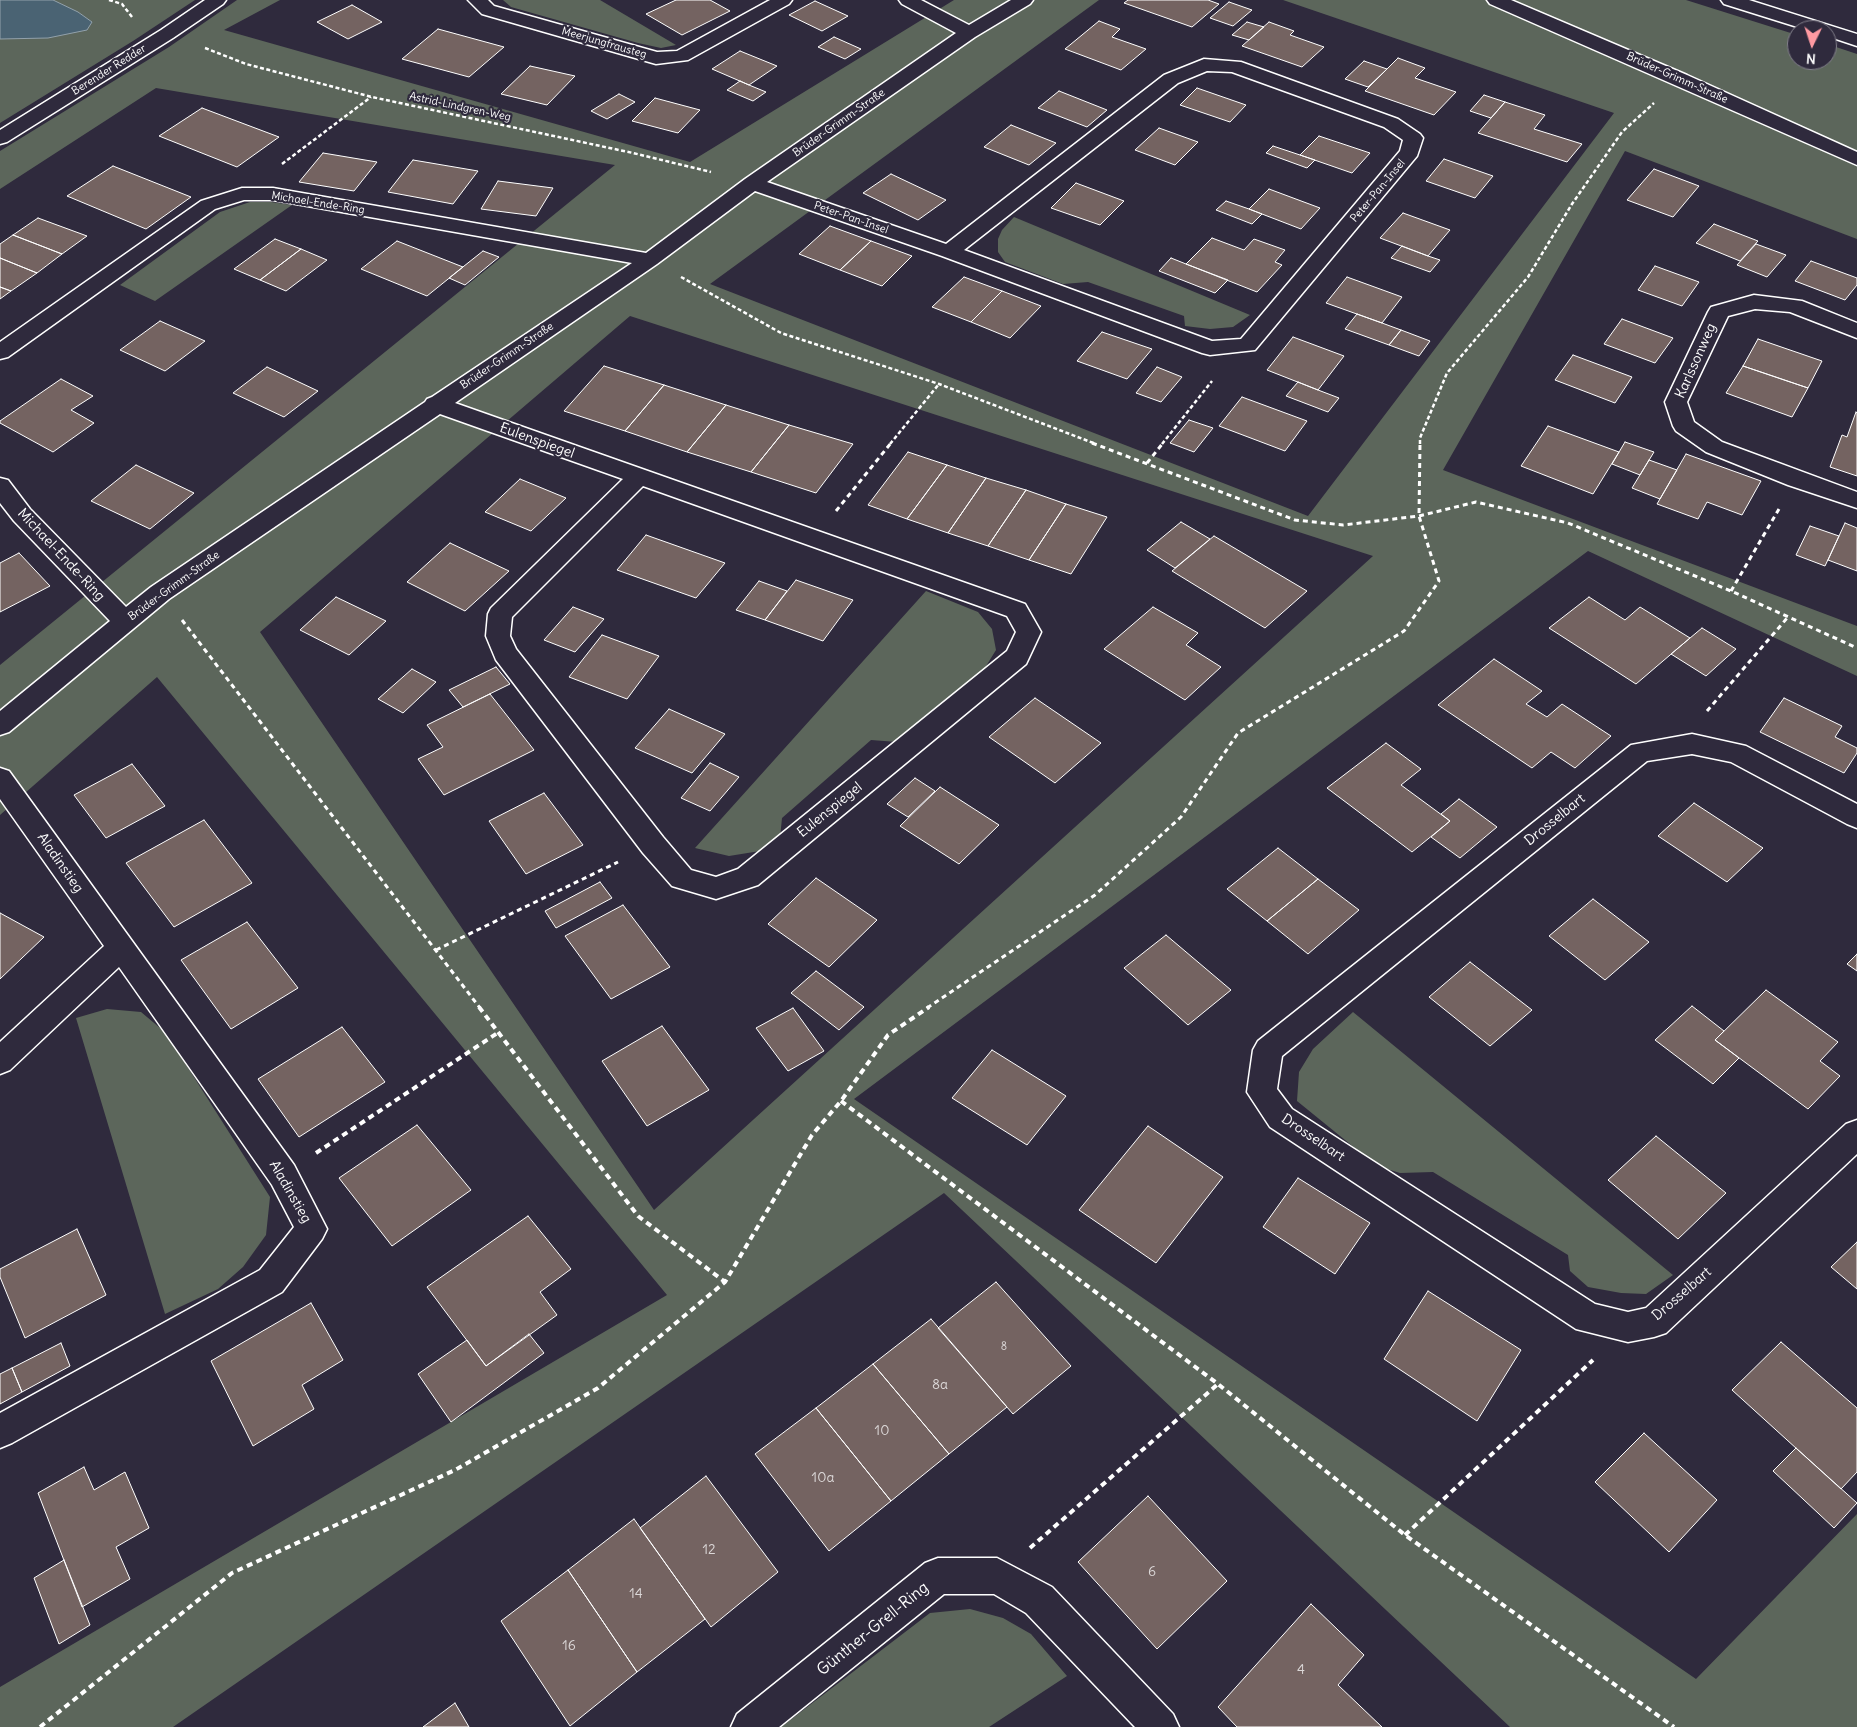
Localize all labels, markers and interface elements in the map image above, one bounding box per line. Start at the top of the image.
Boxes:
north arrow [1787,20,1837,70]
street label: Meerjungfrausteg [560,25,648,61]
street label: Berender Redder [69,42,149,98]
street label: Brüder-Grimm-Straße [1624,50,1730,106]
text: N [1806,50,1816,68]
street label: Brüder-Grimm-Straße [790,86,888,160]
street label: Astrid-Lindgren-Weg [408,90,512,124]
street label: Peter-Pan-Insel [1348,157,1408,225]
street label: Michael-Ende-Ring [270,189,366,217]
street label: Peter-Pan-Insel [812,199,890,237]
street label: Brüder-Grimm-Straße [458,320,556,392]
street label: Karlssonweg [1672,321,1720,401]
street label: Eulenspiegel [497,420,577,462]
street label: Michael-Ende-Ring [14,505,108,605]
street label: Brüder-Grimm-Straße [126,548,222,624]
street label: Eulenspiegel [794,779,866,841]
street label: Drosselbart [1521,791,1589,849]
street label: Aladinstieg [33,830,87,896]
street label: Drosselbart [1278,1111,1348,1165]
street label: Aladinstieg [265,1158,315,1226]
street label: Drosselbart [1649,1264,1715,1324]
house number: 8 [1001,1340,1007,1354]
house number: 8a [932,1377,948,1393]
house number: 10 [875,1423,889,1439]
house number: 10a [812,1470,834,1486]
house number: 12 [702,1542,716,1558]
house number: 6 [1148,1564,1156,1580]
street label: Günther-Grell-Ring [813,1578,933,1680]
house number: 14 [629,1586,643,1602]
house number: 16 [562,1638,576,1654]
house number: 4 [1297,1662,1305,1678]

